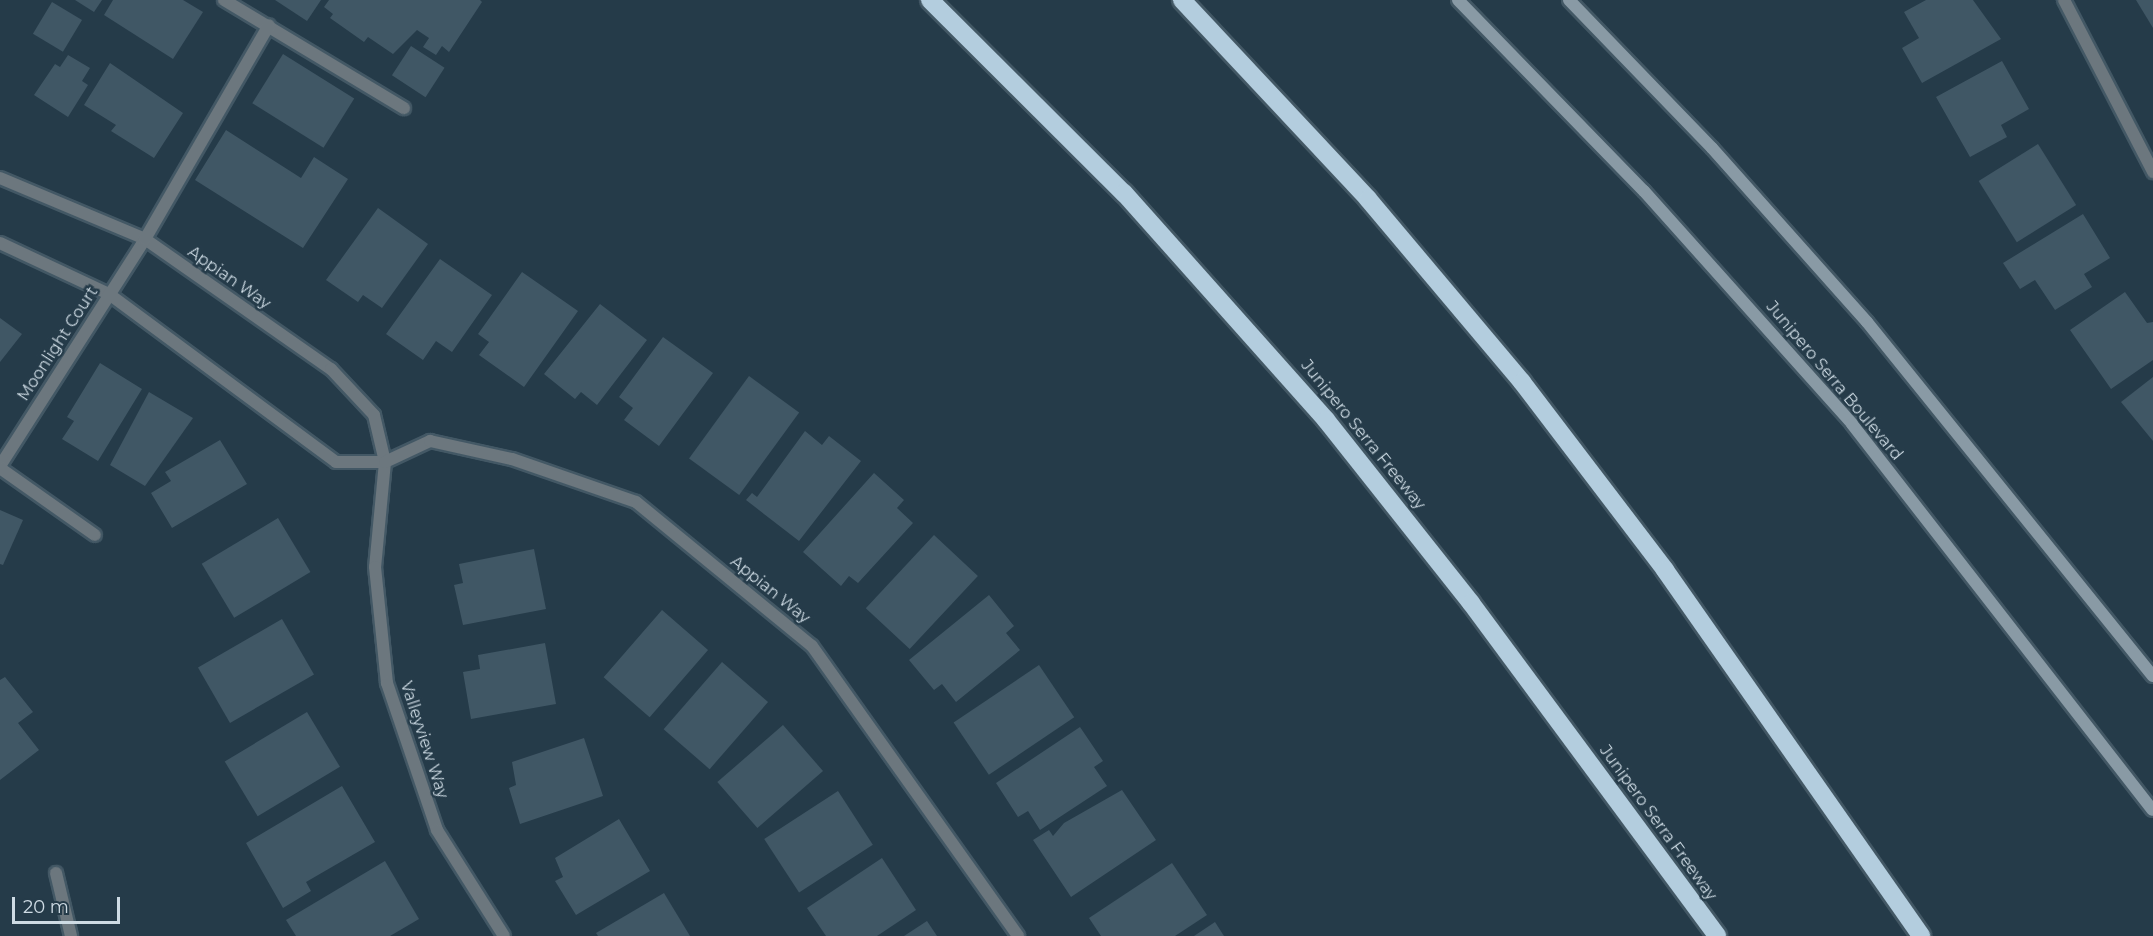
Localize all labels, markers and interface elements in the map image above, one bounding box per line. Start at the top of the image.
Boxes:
street label: Appian Way [184,242,274,314]
street label: Moonlight Court [14,283,102,405]
street label: Junipero Serra Boulevard [1762,298,1906,464]
street label: Junipero Serra Freeway [1297,356,1429,514]
street label: Appian Way [726,552,814,628]
street label: Valleyview Way [396,679,452,801]
street label: Junipero Serra Freeway [1595,742,1721,904]
scale bar [15,885,123,923]
text: 20 m [23,896,69,918]

